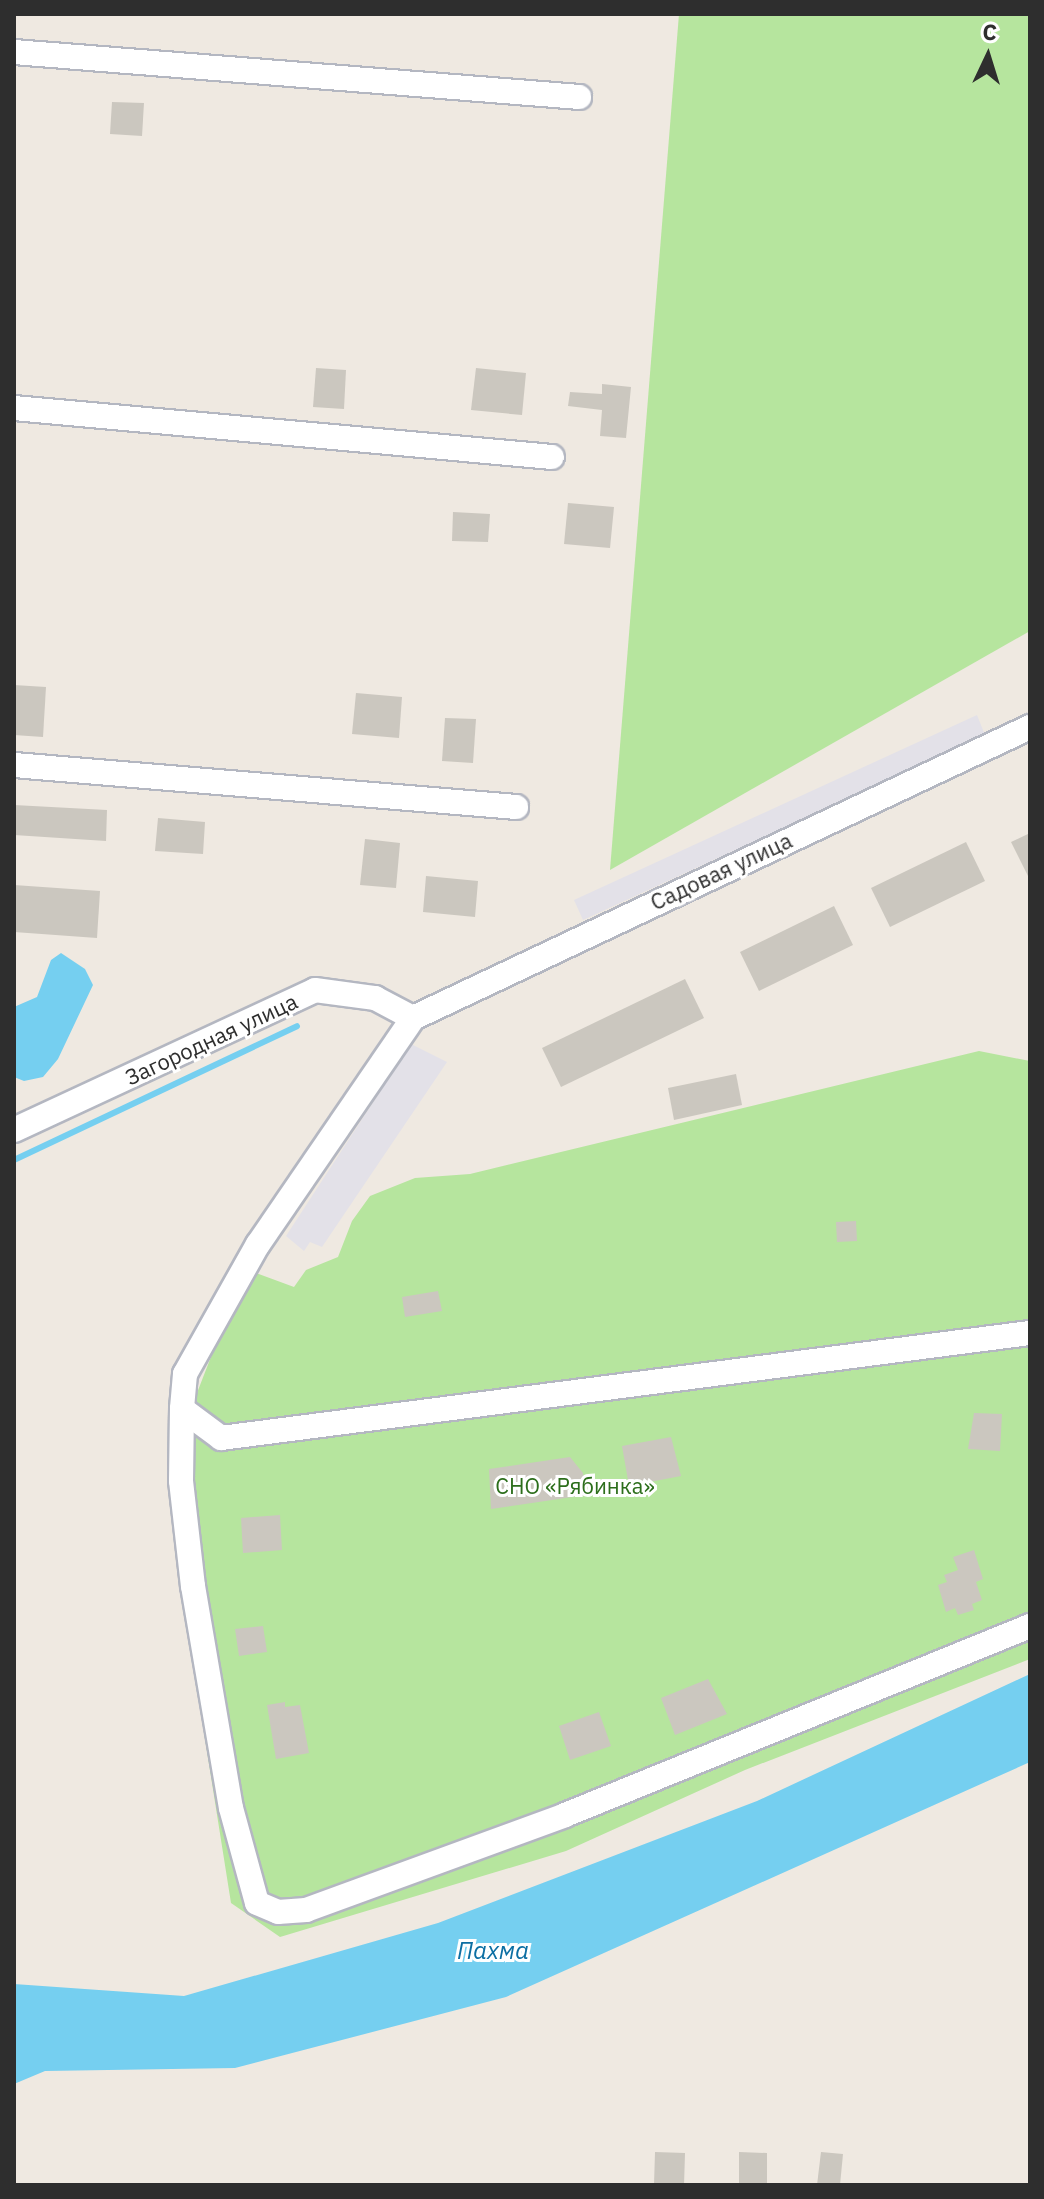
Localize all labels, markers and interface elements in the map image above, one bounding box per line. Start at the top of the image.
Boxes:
north arrow [948,16,1028,96]
text: С [982,17,998,47]
street label: Садовая улица [646,827,796,915]
street label: Загородная улица [121,988,301,1090]
park label: СНО «Рябинка» [495,1473,655,1499]
water label: Пахма [457,1937,529,1965]

